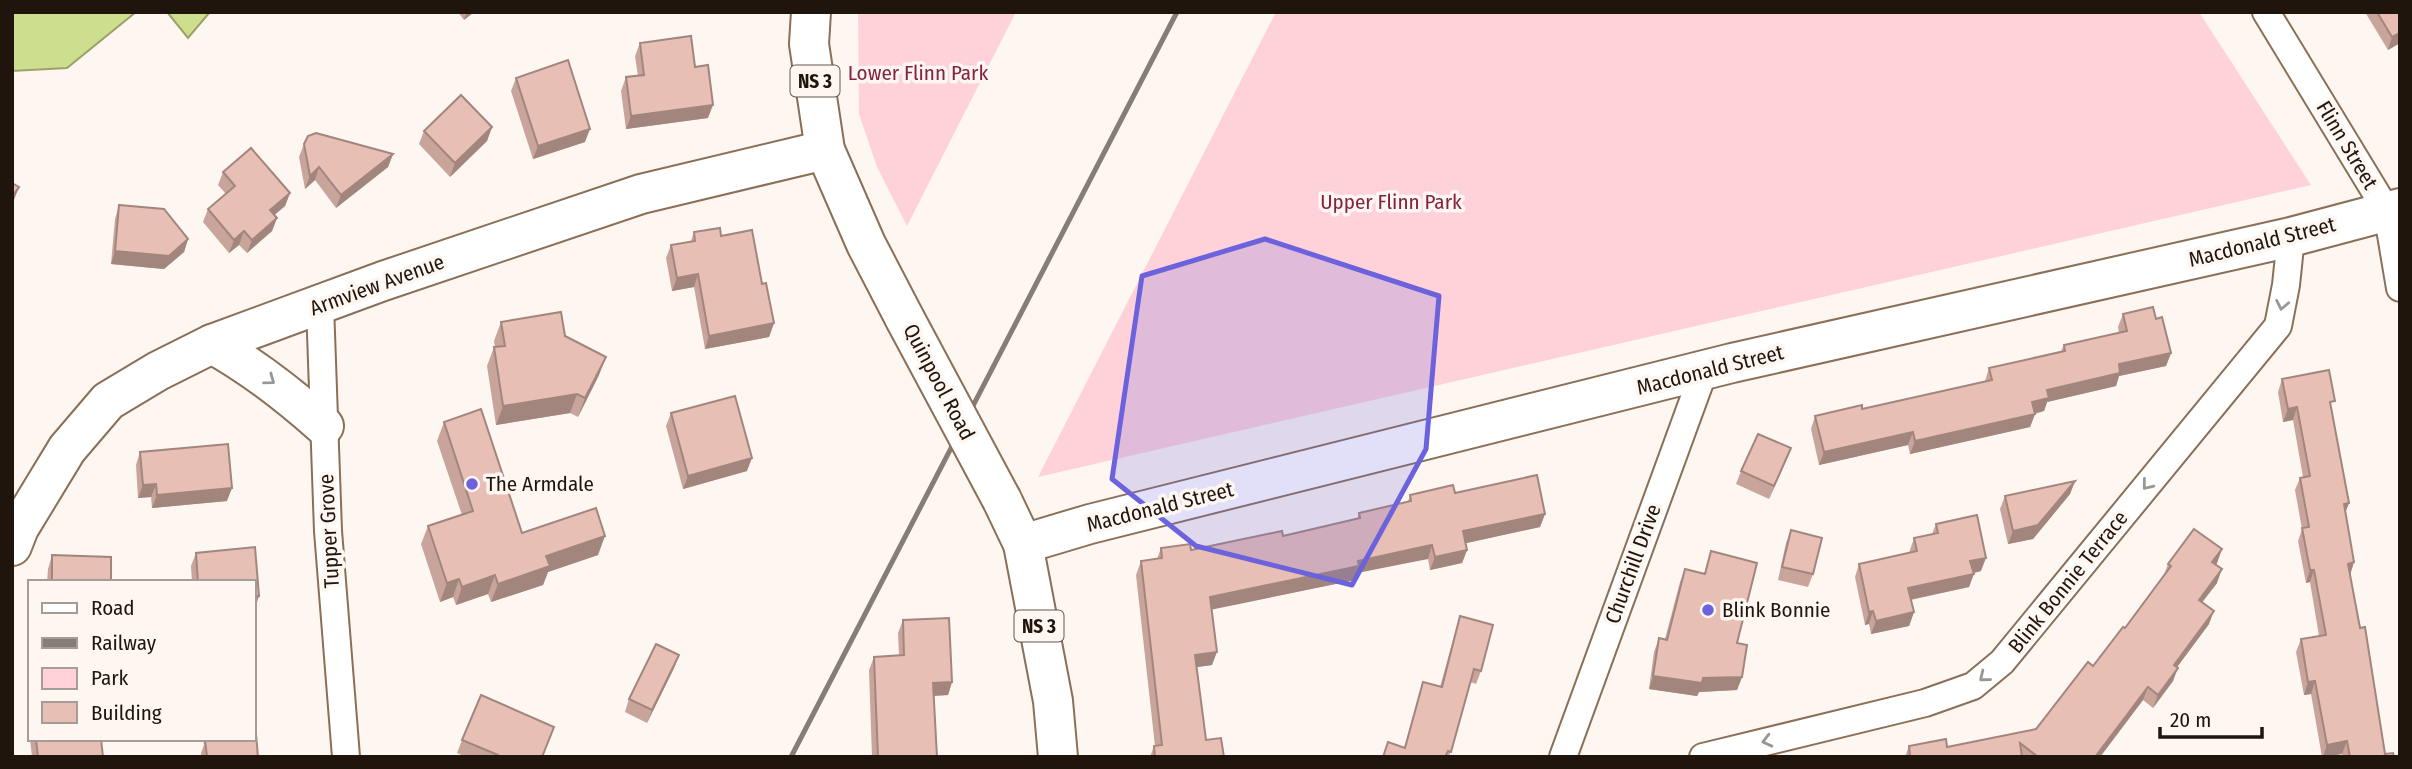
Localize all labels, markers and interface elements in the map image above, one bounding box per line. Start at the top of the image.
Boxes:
park label: Lower Flinn Park [848,60,988,86]
road number: NS 3 [790,66,840,96]
street label: Flinn Street [2310,96,2384,194]
park label: Upper Flinn Park [1320,189,1462,215]
street label: Macdonald Street [2186,211,2338,273]
street label: Armview Avenue [306,249,448,321]
one-way arrow [2276,299,2291,311]
street label: Quinpool Road [898,319,980,445]
street label: Macdonald Street [1634,339,1786,401]
one-way arrow [262,372,275,384]
place label: The Armdale [486,471,594,497]
street label: Tupper Grove [313,473,345,589]
marker: The Armdale [464,476,480,492]
street label: Macdonald Street [1084,476,1236,538]
one-way arrow [2143,477,2155,490]
street label: Churchill Drive [1599,501,1667,627]
street label: Blink Bonnie Terrace [2003,506,2133,658]
legend [28,580,256,741]
text: Road [91,595,135,621]
place label: Blink Bonnie [1722,597,1830,623]
marker: Blink Bonnie [1700,602,1716,618]
road number: NS 3 [1014,610,1064,642]
text: Railway [91,630,157,656]
text: Park [91,665,129,691]
one-way arrow [1979,668,1992,681]
scale bar [2160,696,2262,740]
text: Building [91,700,162,726]
text: 20 m [2170,707,2211,733]
one-way arrow [1761,733,1773,747]

